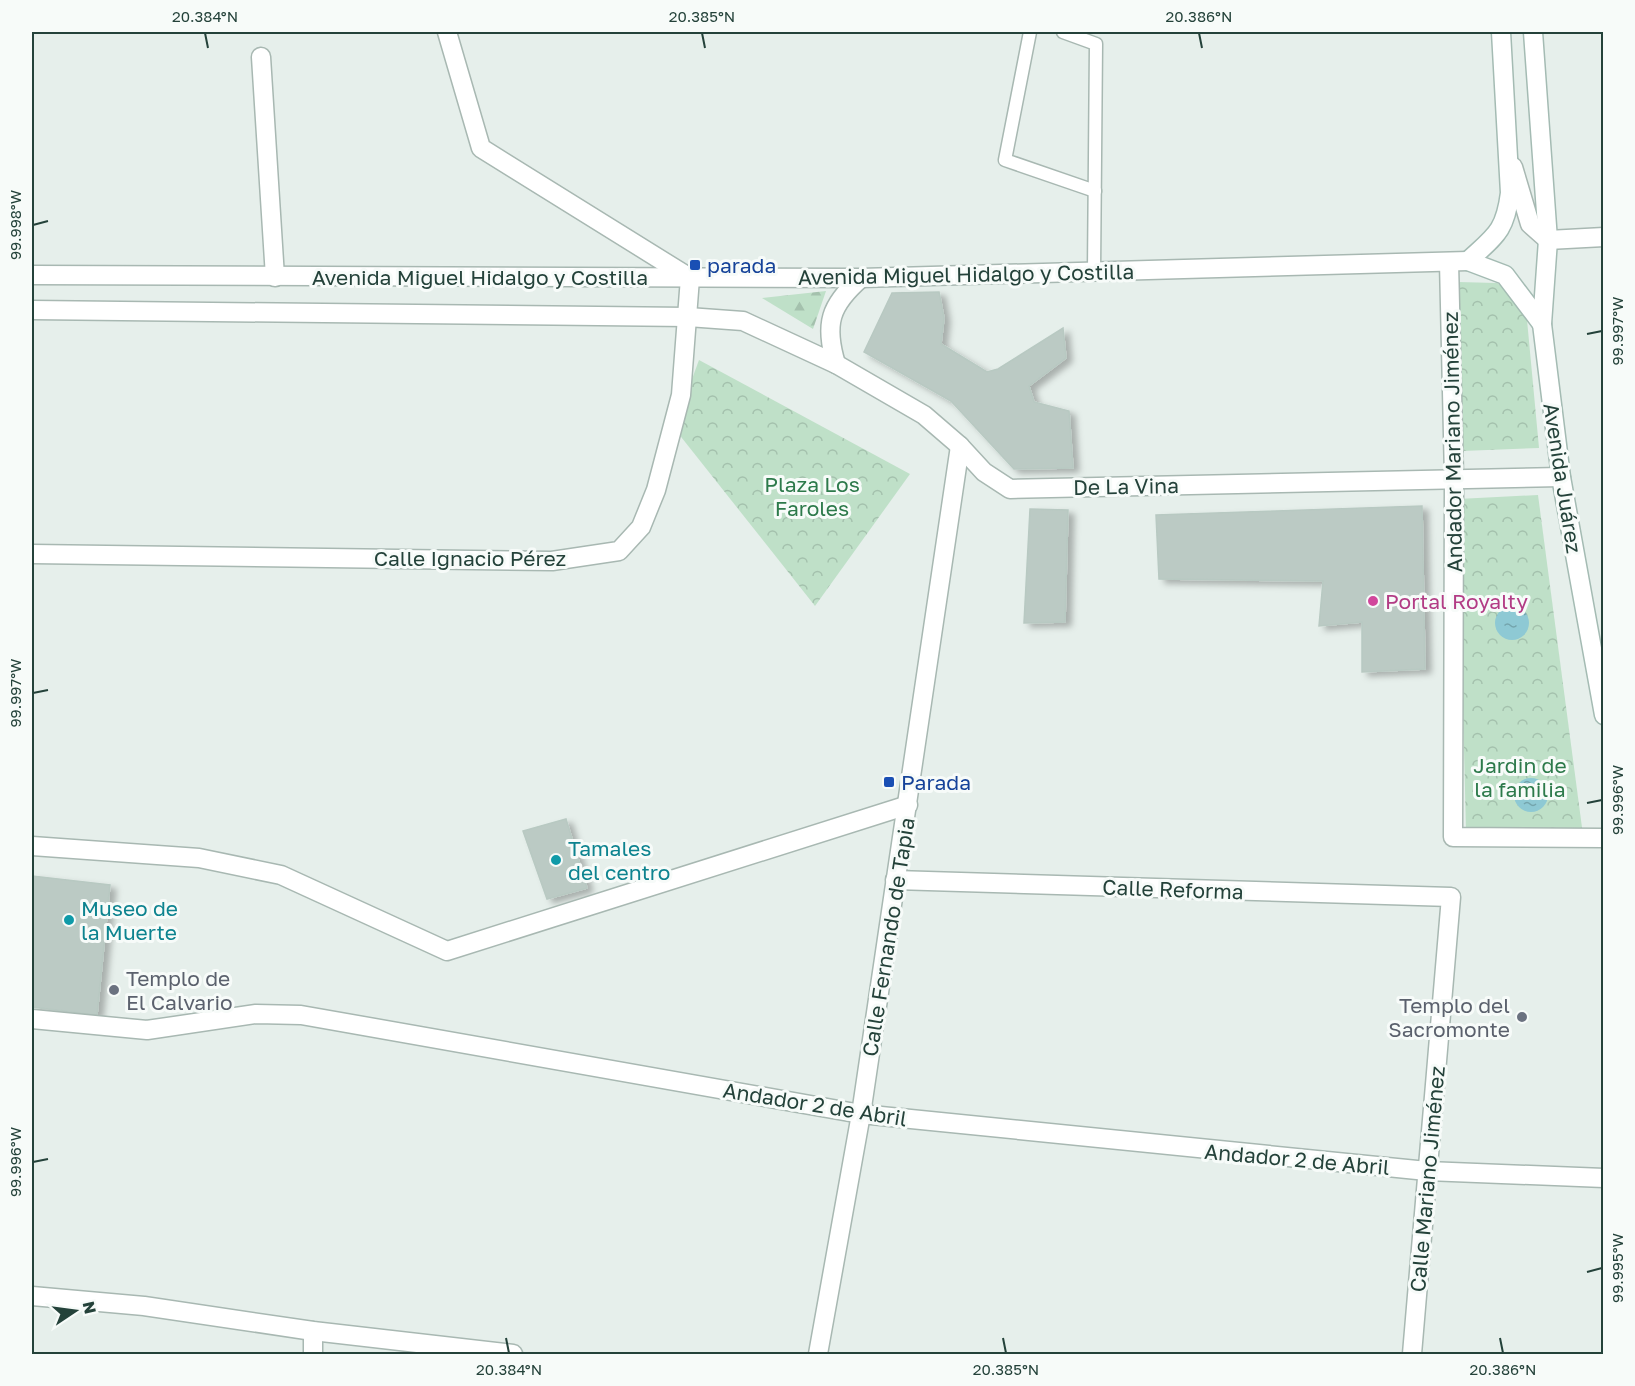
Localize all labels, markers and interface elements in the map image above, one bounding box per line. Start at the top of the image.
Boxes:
text: 20.384°N [172,7,238,25]
text: 20.385°N [669,7,735,25]
text: 20.386°N [1166,7,1232,25]
text: 99.998°W [6,190,24,260]
place label: parada [707,252,776,278]
marker: parada [688,258,702,272]
street label: Avenida Miguel Hidalgo y Costilla [798,258,1134,290]
street label: Avenida Miguel Hidalgo y Costilla [312,264,648,290]
text: 99.997°W [1608,296,1626,366]
street label: Andador Mariano Jiménez [1437,311,1467,573]
street label: Avenida Juárez [1538,401,1588,555]
park label: Plaza Los Faroles [764,471,860,521]
street label: De La Vina [1073,472,1179,500]
street label: Calle Ignacio Pérez [374,545,566,571]
place label: Portal Royalty [1385,588,1528,614]
marker: Portal Royalty [1366,594,1380,608]
text: 99.997°W [6,658,24,728]
park label: Jardin de la familia [1473,752,1567,802]
text: 99.996°W [1608,765,1626,835]
place label: Parada [901,769,971,795]
marker: Parada [882,775,896,789]
street label: Calle Fernando de Tapia [856,816,920,1058]
place label: Tamales del centro [568,835,670,885]
marker: Tamales del centro [549,853,563,867]
street label: Calle Reforma [1102,874,1244,904]
place label: Museo de la Muerte [81,895,178,945]
marker: Museo de la Muerte [62,913,76,927]
place label: Templo de El Calvario [126,965,233,1015]
marker: Templo de El Calvario [107,983,121,997]
place label: Templo del Sacromonte [1388,992,1510,1042]
marker: Templo del Sacromonte [1515,1010,1529,1024]
street label: Calle Mariano Jiménez [1404,1065,1450,1293]
street label: Andador 2 de Abril [721,1077,909,1131]
text: 99.996°W [6,1127,24,1197]
street label: Andador 2 de Abril [1203,1138,1391,1180]
text: 99.995°W [1608,1233,1626,1303]
north arrow [45,1281,105,1341]
text: N [79,1299,101,1316]
text: 20.384°N [476,1360,542,1378]
text: 20.385°N [973,1360,1039,1378]
text: 20.386°N [1470,1360,1536,1378]

